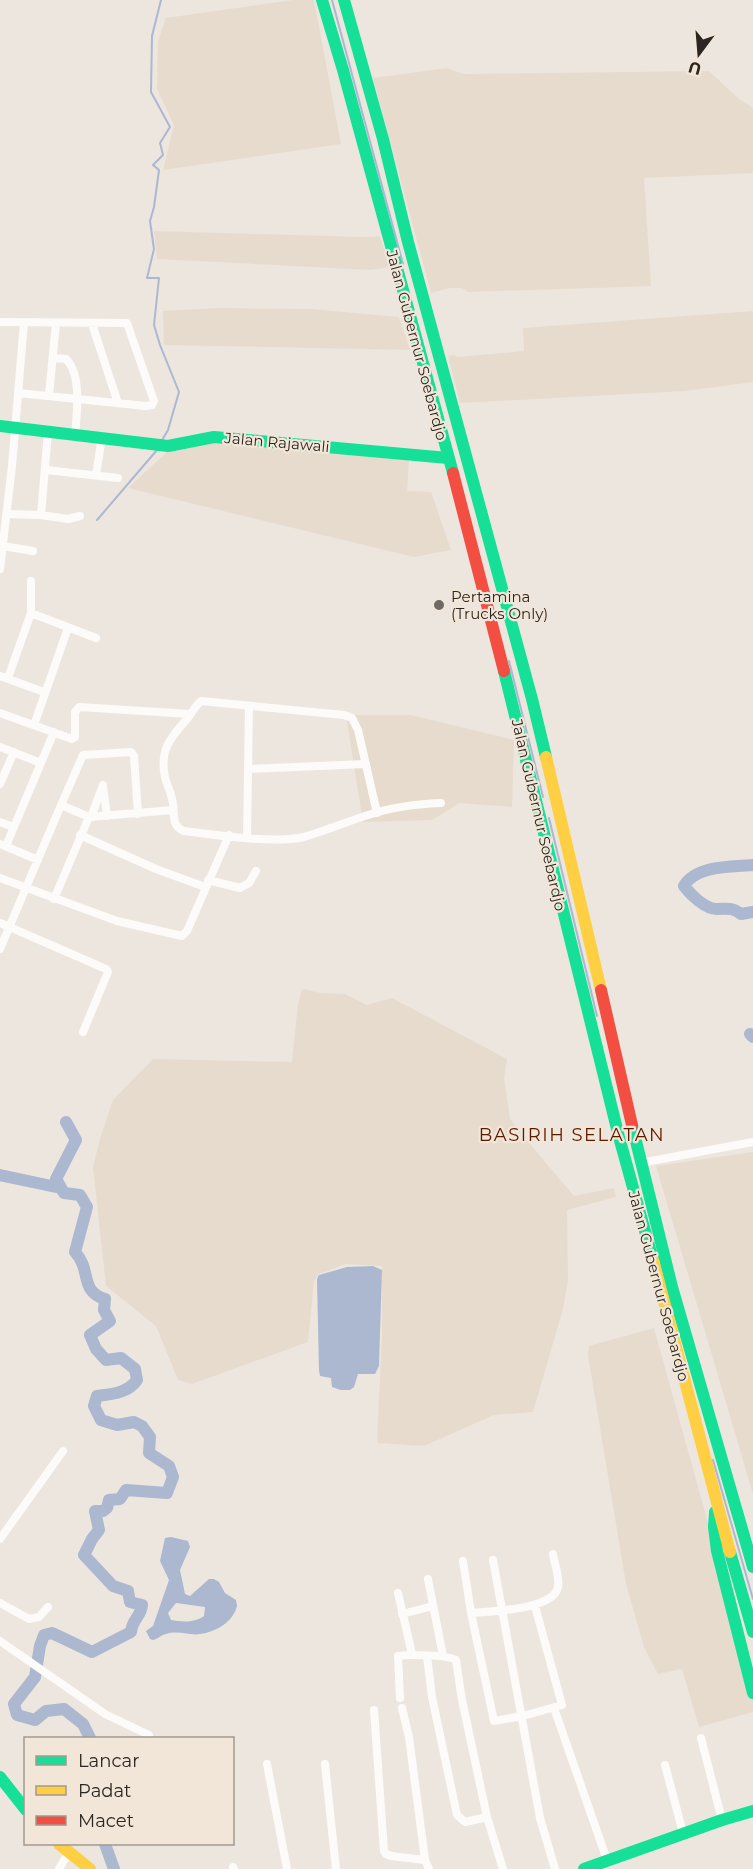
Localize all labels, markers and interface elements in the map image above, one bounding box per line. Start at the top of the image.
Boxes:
north arrow [669,24,729,84]
text: U [686,57,704,79]
street label: Jalan Gubernur Soebardjo [382,247,452,442]
street label: Jalan Rajawali [223,428,330,456]
place label: Pertamina (Trucks Only) [451,587,548,623]
marker: Pertamina (Trucks Only) [432,598,446,612]
street label: Jalan Gubernur Soebardjo [507,716,570,913]
district label: BASIRIH SELATAN [479,1124,665,1146]
street label: Jalan Gubernur Soebardjo [624,1188,694,1383]
legend [24,1737,234,1845]
text: Lancar [78,1750,139,1772]
text: Padat [78,1780,131,1802]
text: Macet [78,1810,134,1832]

